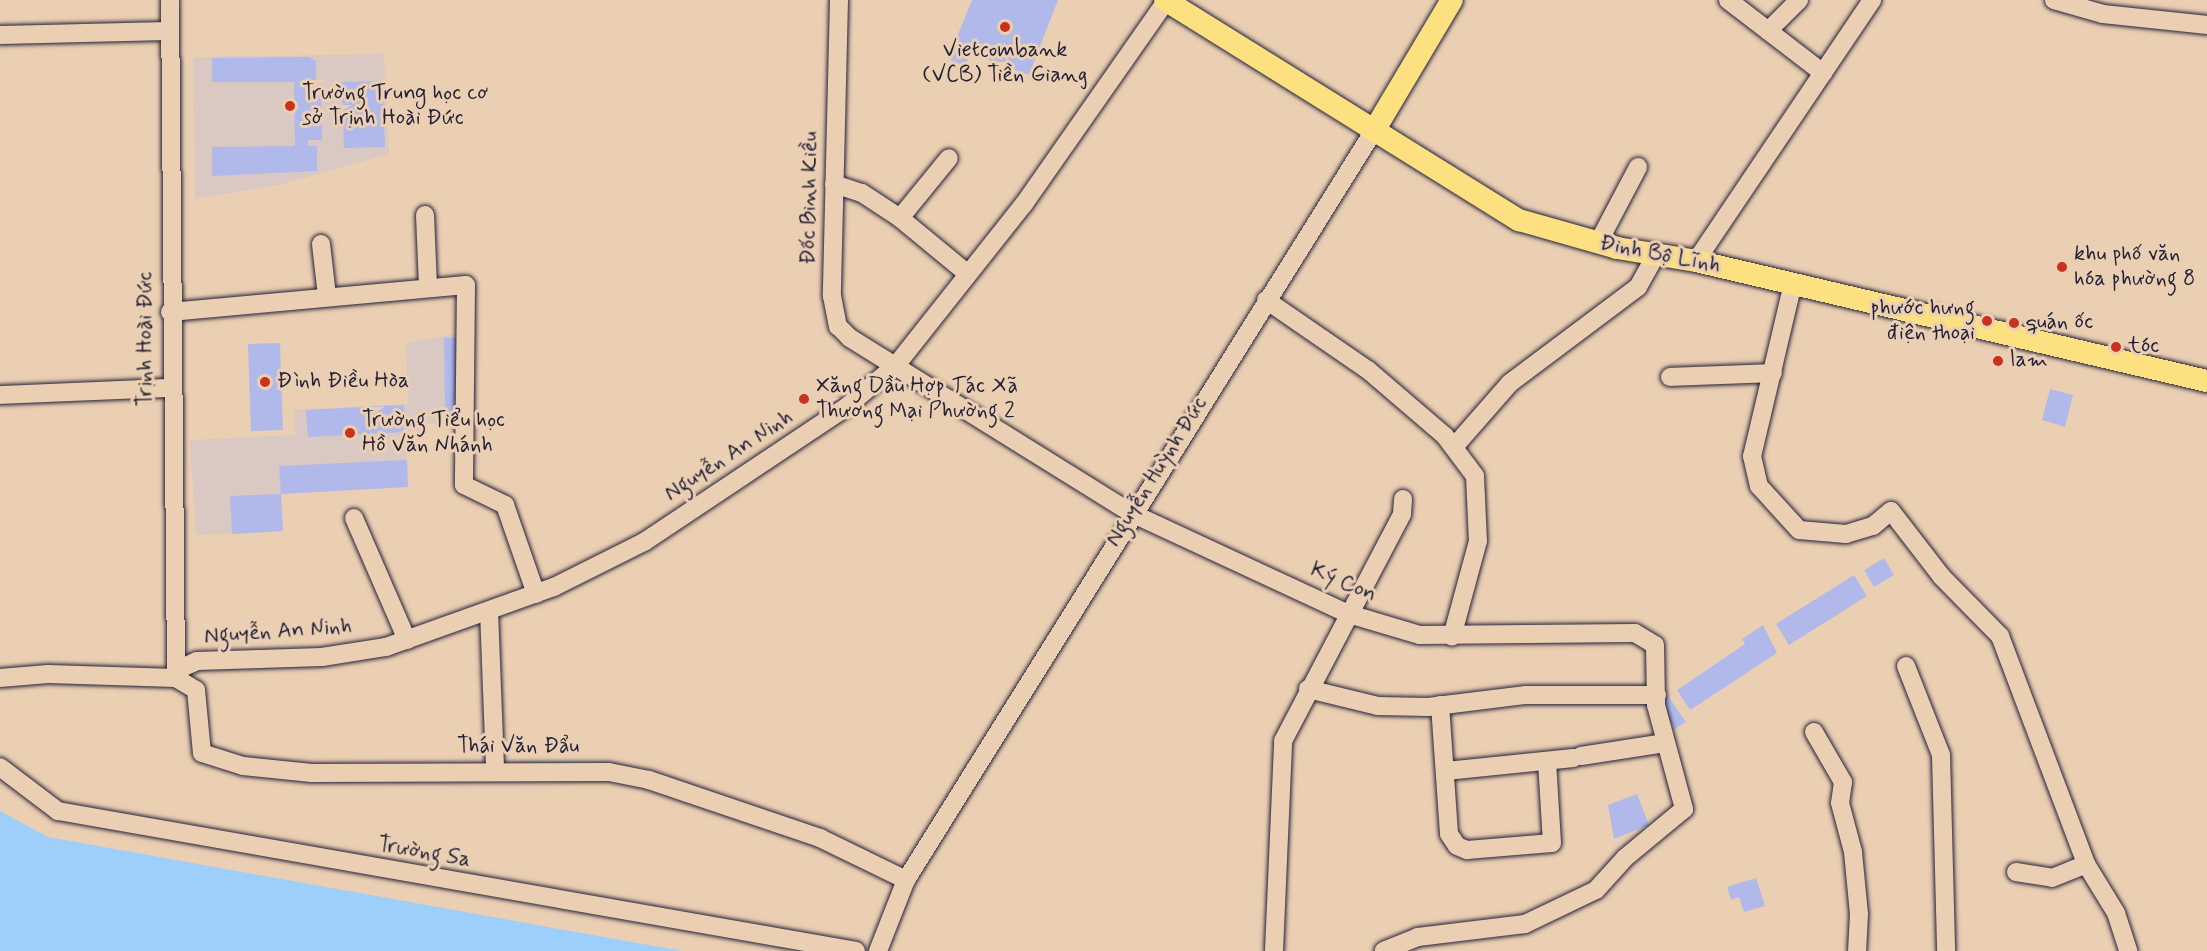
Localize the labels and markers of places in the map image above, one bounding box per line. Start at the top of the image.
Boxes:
marker: Vietcombank (VCB) Tiền Giang [998,20,1012,34]
place label: Vietcombank (VCB) Tiền Giang [924,37,1086,88]
place label: Trường Trung học cơ sở Trịnh Hoài Đức [302,80,489,132]
marker: Trường Trung học cơ sở Trịnh Hoài Đức [283,99,297,113]
place label: khu phố văn hóa phường 8 [2074,241,2195,292]
marker: khu phố văn hóa phường 8 [2055,260,2069,274]
place label: phước hưng điện thoại [1871,295,1975,346]
place label: quán ốc [2026,310,2093,336]
marker: phước hưng điện thoại [1980,314,1994,328]
marker: quán ốc [2007,316,2021,330]
place label: tóc [2128,334,2159,360]
marker: tóc [2109,340,2123,354]
place label: lam [2010,348,2048,374]
marker: lam [1991,354,2005,368]
place label: Đình Điều Hòa [277,369,409,395]
place label: Xăng Dầu Hợp Tác Xã Thương Mại Phường 2 [816,373,1016,424]
marker: Đình Điều Hòa [258,375,272,389]
marker: Xăng Dầu Hợp Tác Xã Thương Mại Phường 2 [797,392,811,406]
place label: Trường Tiểu học Hồ Văn Nhánh [362,407,503,458]
marker: Trường Tiểu học Hồ Văn Nhánh [343,426,357,440]

